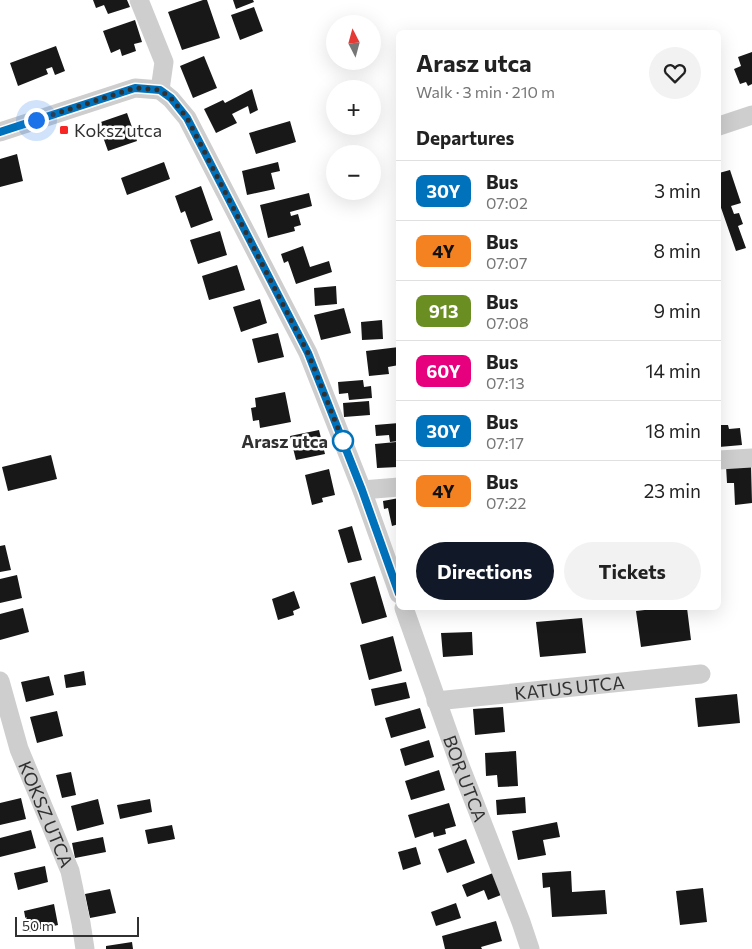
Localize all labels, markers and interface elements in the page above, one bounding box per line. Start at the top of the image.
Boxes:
north arrow [326,15,381,70]
map controls [326,15,381,200]
button: heart [649,47,701,99]
text: Arasz utca [416,48,532,77]
button: + [326,80,381,135]
text: Walk · 3 min · 210 m [416,82,555,101]
your location [24,108,49,133]
place label: Koksz utca [74,119,162,141]
marker: Koksz utca [58,124,70,136]
text: Departures [416,126,514,149]
button: − [326,145,381,200]
text: Bus [486,170,518,193]
text: 3 min [654,179,701,202]
text: 30Y [427,180,460,202]
text: 07:02 [486,193,528,212]
text: Bus [486,230,518,253]
text: 8 min [653,239,701,262]
text: 4Y [432,240,455,262]
text: 07:07 [486,253,527,272]
text: Bus [486,290,518,313]
text: 9 min [653,299,701,322]
text: 913 [429,300,458,322]
text: 07:08 [486,313,529,332]
text: Bus [486,350,518,373]
text: 14 min [645,359,701,382]
text: 60Y [426,360,461,382]
text: 07:13 [486,373,525,392]
text: Bus [486,410,518,433]
text: 18 min [645,419,701,442]
text: 30Y [427,420,460,442]
place label: Arasz utca [241,430,328,452]
marker: Arasz utca [332,430,354,452]
text: 07:17 [486,433,524,452]
text: Bus [486,470,518,493]
text: 23 min [644,479,701,502]
text: 4Y [432,480,455,502]
text: 07:22 [486,493,526,512]
button: Directions [416,542,554,600]
button: Tickets [564,542,701,600]
street label: KATUS UTCA [513,671,625,704]
street label: BOR UTCA [439,732,492,825]
street label: KOKSZ UTCA [14,757,78,870]
scale bar [15,914,139,937]
text: 50 m [22,917,54,934]

